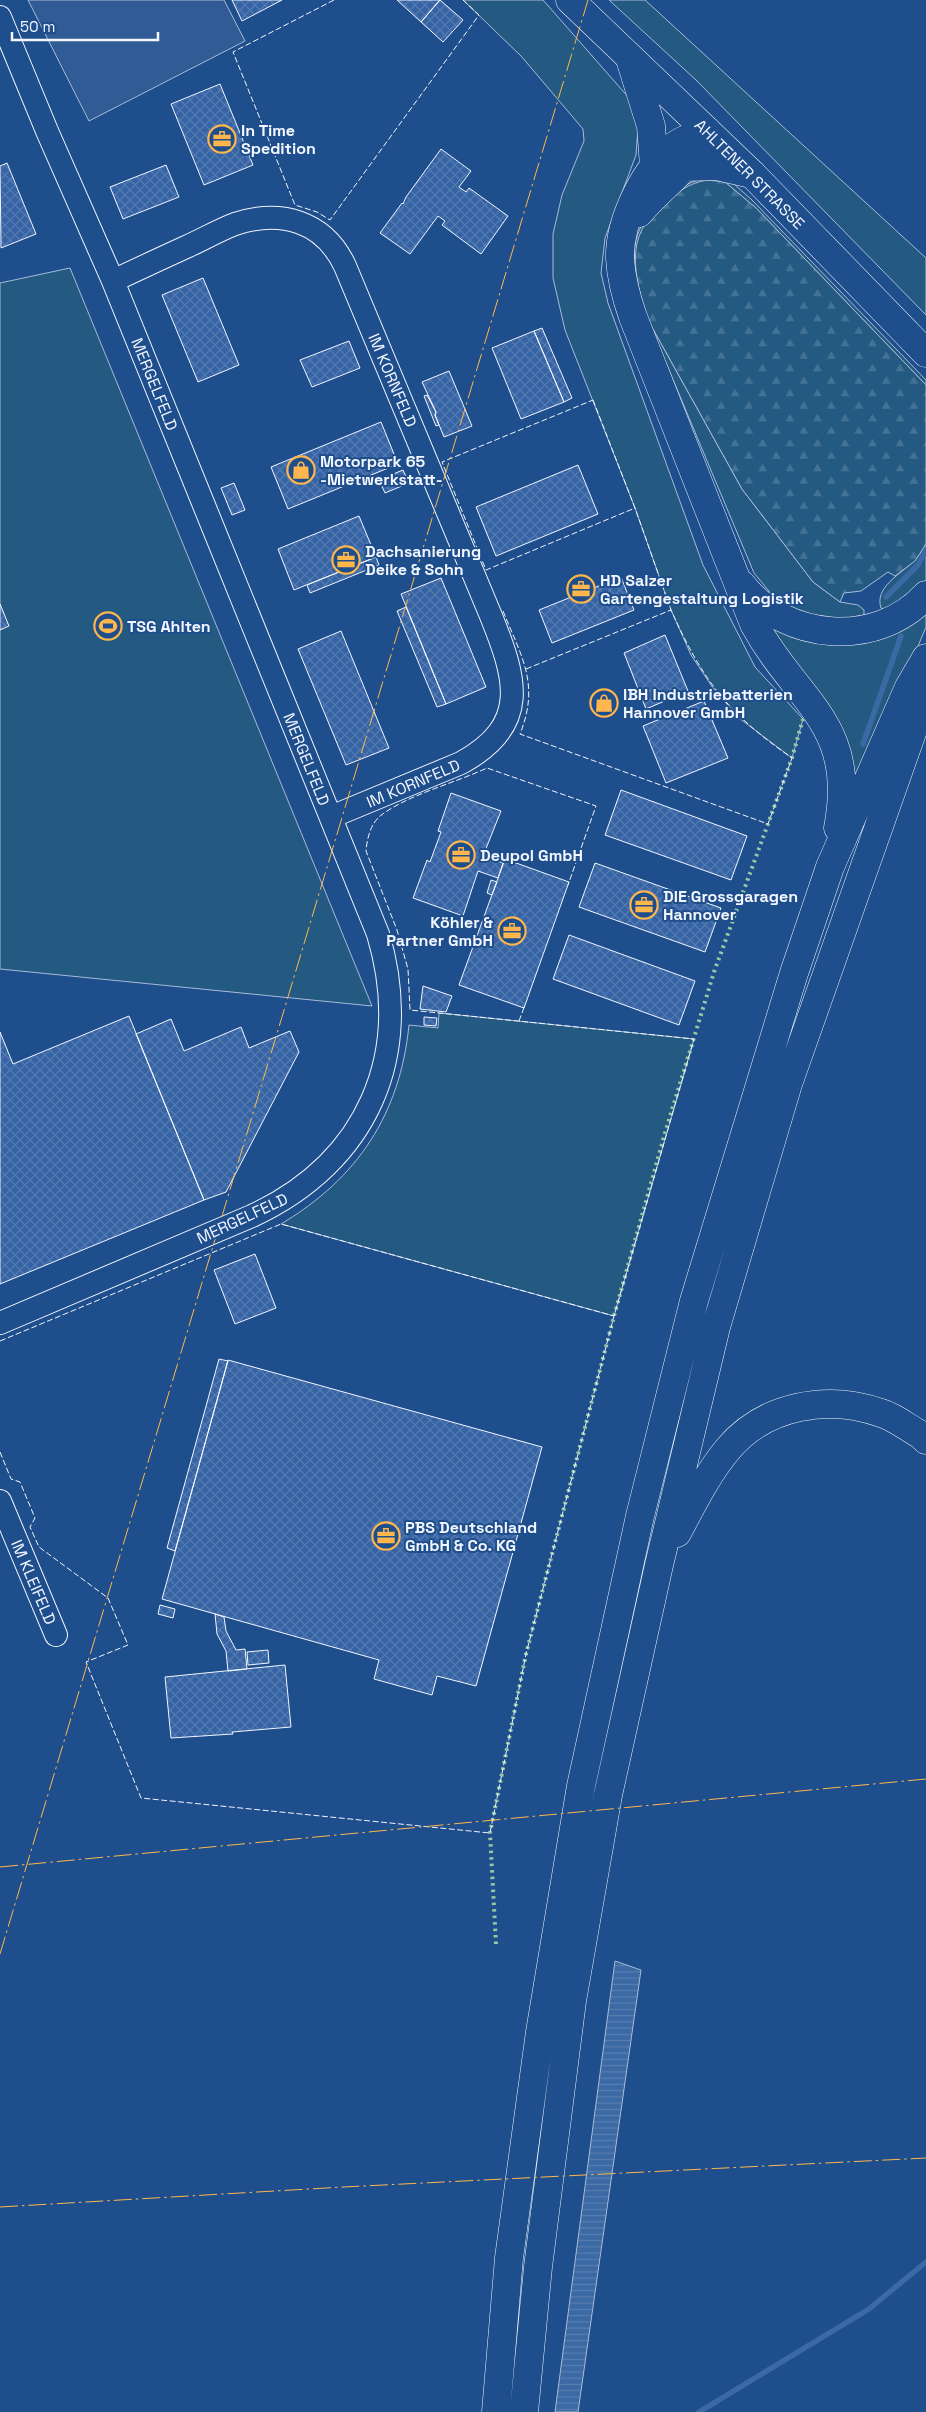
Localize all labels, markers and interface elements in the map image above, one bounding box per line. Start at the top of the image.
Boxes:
scale bar [12,10,159,42]
text: 50 m [20,17,55,36]
street label: AHLTENER STRASSE [690,115,809,234]
place label: In Time Spedition [241,120,316,159]
office icon: In Time Spedition [207,124,237,154]
street label: IM KORNFELD [363,330,422,430]
street label: MERGELFELD [126,335,183,434]
place label: Motorpark 65 -Mietwerkstatt- [320,451,443,490]
shop icon: Motorpark 65 -Mietwerkstatt- [286,455,316,485]
place label: Dachsanierung Deike & Sohn [365,541,481,580]
office icon: Dachsanierung Deike & Sohn [331,545,361,575]
place label: HD Salzer Gartengestaltung Logistik [600,570,804,609]
office icon: HD Salzer Gartengestaltung Logistik [566,574,596,604]
sports icon: TSG Ahlten [93,611,123,641]
place label: TSG Ahlten [127,616,211,637]
place label: IBH Industriebatterien Hannover GmbH [623,684,793,723]
shop icon: IBH Industriebatterien Hannover GmbH [589,688,619,718]
street label: MERGELFELD [278,710,335,809]
street label: IM KORNFELD [363,754,463,813]
office icon: Deupol GmbH [446,840,476,870]
place label: Deupol GmbH [480,845,583,866]
place label: DIE Grossgaragen Hannover [663,886,798,925]
office icon: DIE Grossgaragen Hannover [629,890,659,920]
place label: Köhler & Partner GmbH [386,912,494,951]
office icon: Köhler & Partner GmbH [497,916,527,946]
street label: MERGELFELD [193,1188,291,1249]
place label: PBS Deutschland GmbH & Co. KG [405,1517,537,1556]
office icon: PBS Deutschland GmbH & Co. KG [371,1521,401,1551]
street label: IM KLEIFELD [6,1537,61,1628]

